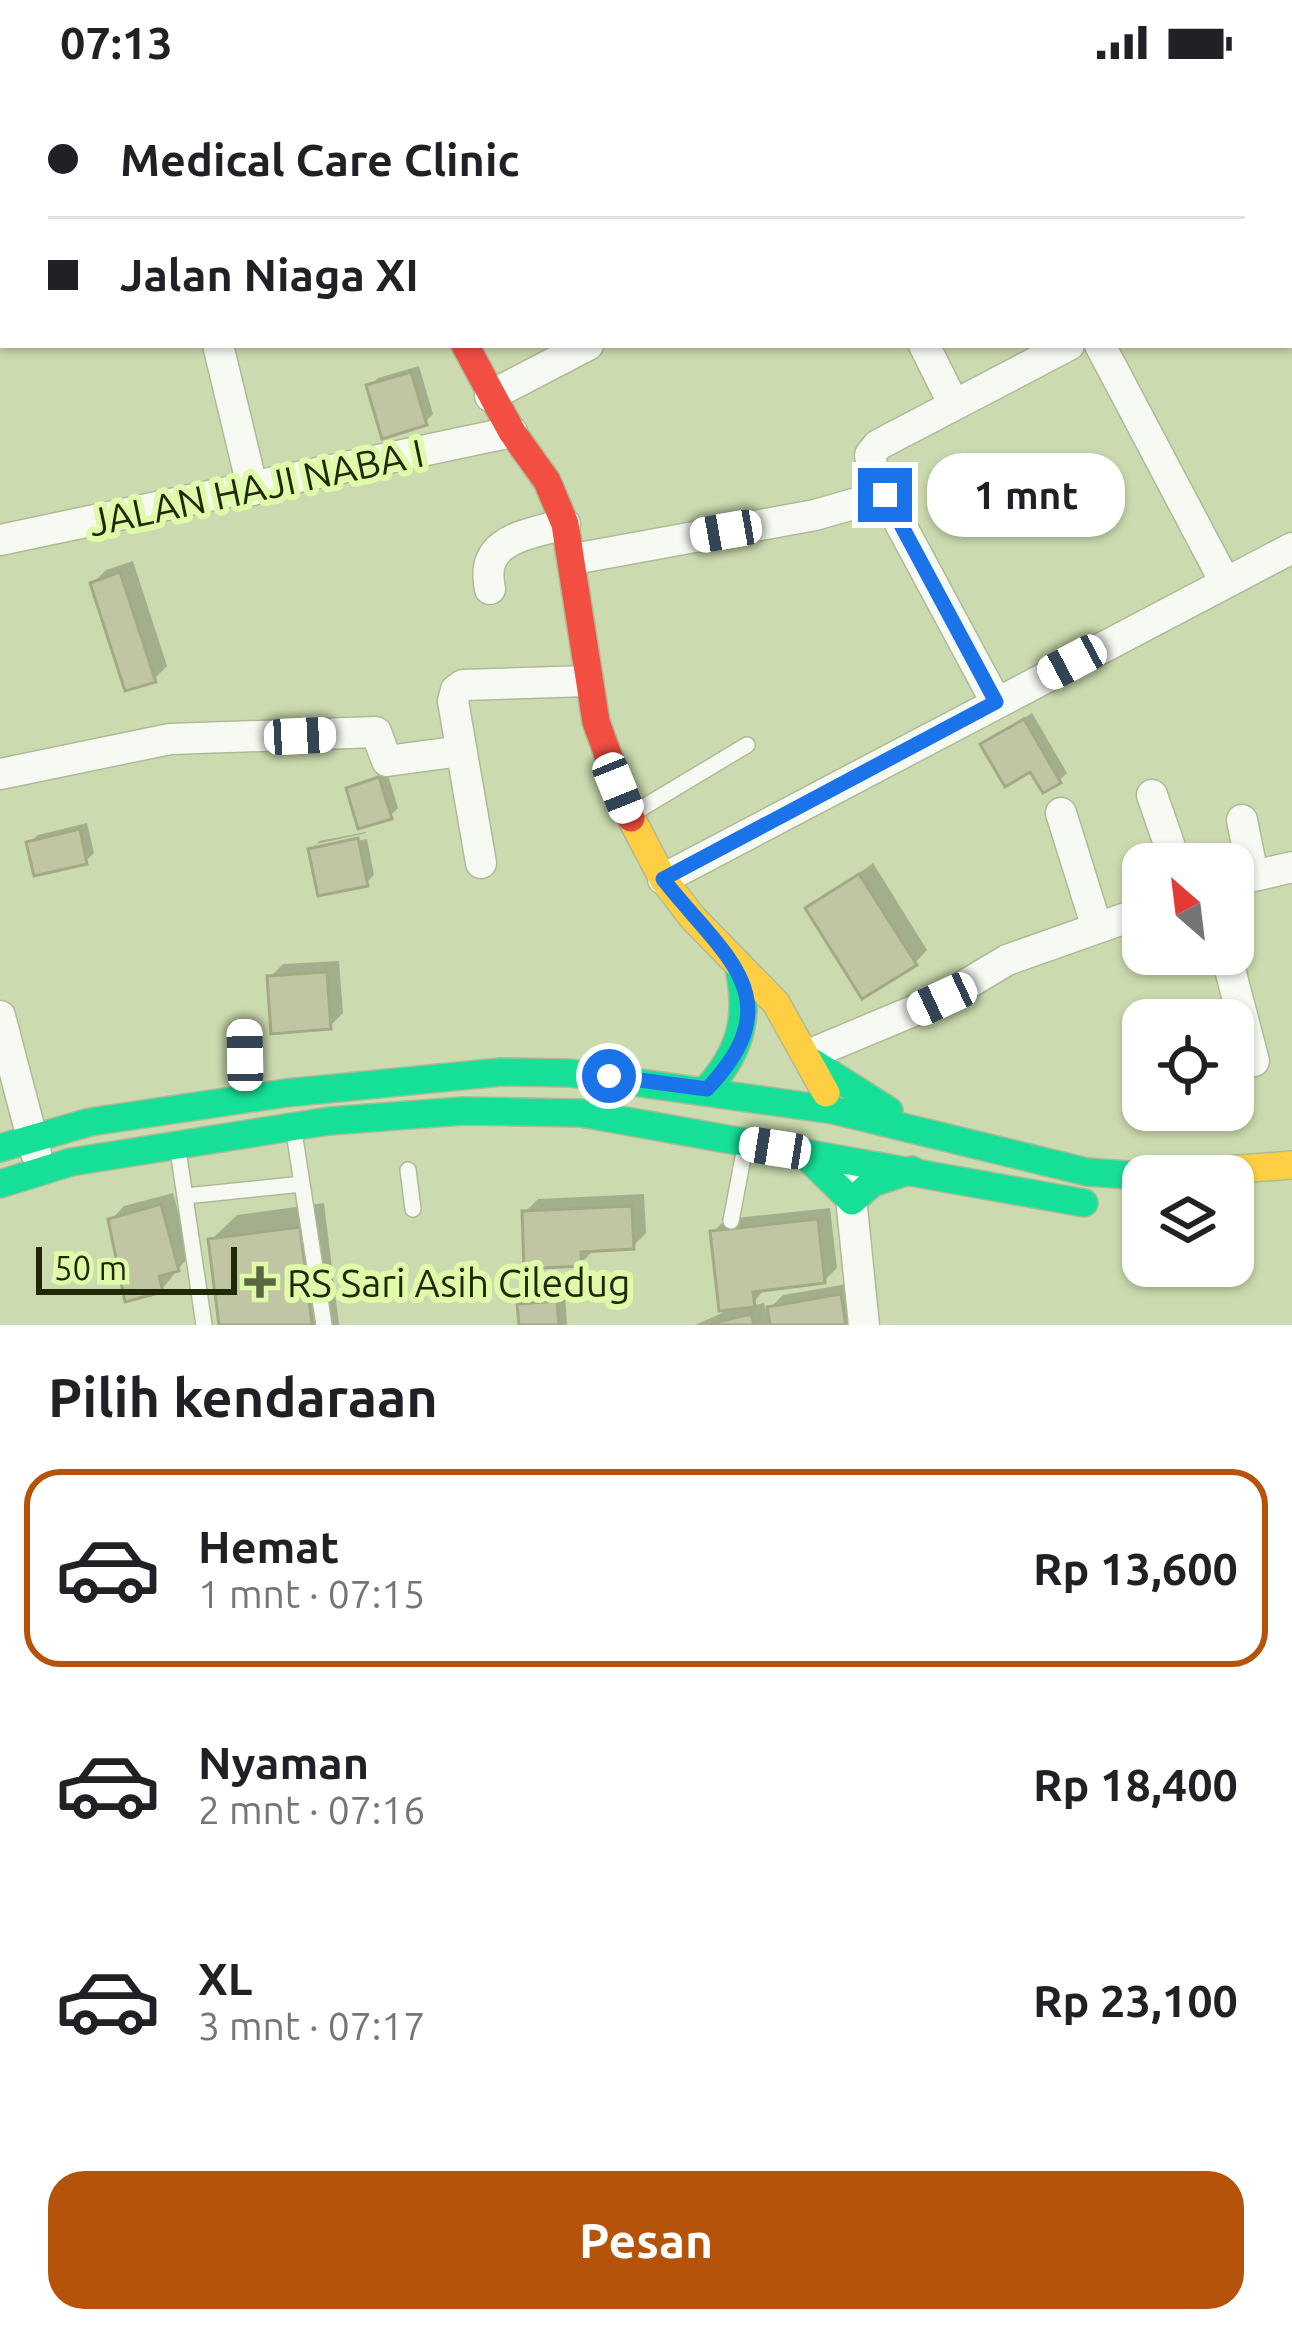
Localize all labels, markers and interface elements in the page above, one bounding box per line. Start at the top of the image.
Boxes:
text: 07:13 [60,17,173,68]
text: Medical Care Clinic [120,134,520,185]
text: Jalan Niaga XI [120,249,419,300]
street label: JALAN HAJI NABA I [85,430,427,544]
callout: 1 mnt [927,453,1125,537]
route end [858,468,912,522]
text: 1 mnt [974,473,1078,516]
car [687,507,765,555]
car [1032,629,1112,695]
car [263,716,337,756]
car [588,748,648,828]
north arrow [1122,843,1254,975]
map controls [1122,843,1254,1287]
car [902,967,982,1031]
button: locate [1122,999,1254,1131]
car [226,1019,264,1091]
route start [582,1049,636,1103]
car [737,1125,813,1171]
button: layers [1122,1155,1254,1287]
scale bar [36,1241,237,1294]
text: 50 m [54,1249,127,1286]
place label: RS Sari Asih Ciledug [287,1261,631,1304]
marker: RS Sari Asih Ciledug [244,1266,276,1298]
text: Pilih kendaraan [48,1367,438,1427]
icon: car [54,1514,162,1622]
text: Hemat [198,1521,339,1572]
text: Rp 13,600 [1033,1543,1238,1594]
text: 1 mnt · 07:15 [198,1572,425,1615]
icon: car [54,1730,162,1838]
text: Nyaman [198,1737,369,1788]
text: Rp 18,400 [1033,1759,1238,1810]
text: 2 mnt · 07:16 [198,1788,425,1831]
icon: car [54,1946,162,2054]
text: XL [198,1953,252,2004]
text: Rp 23,100 [1033,1975,1238,2026]
text: 3 mnt · 07:17 [198,2004,425,2047]
button: Pesan [48,2171,1244,2309]

